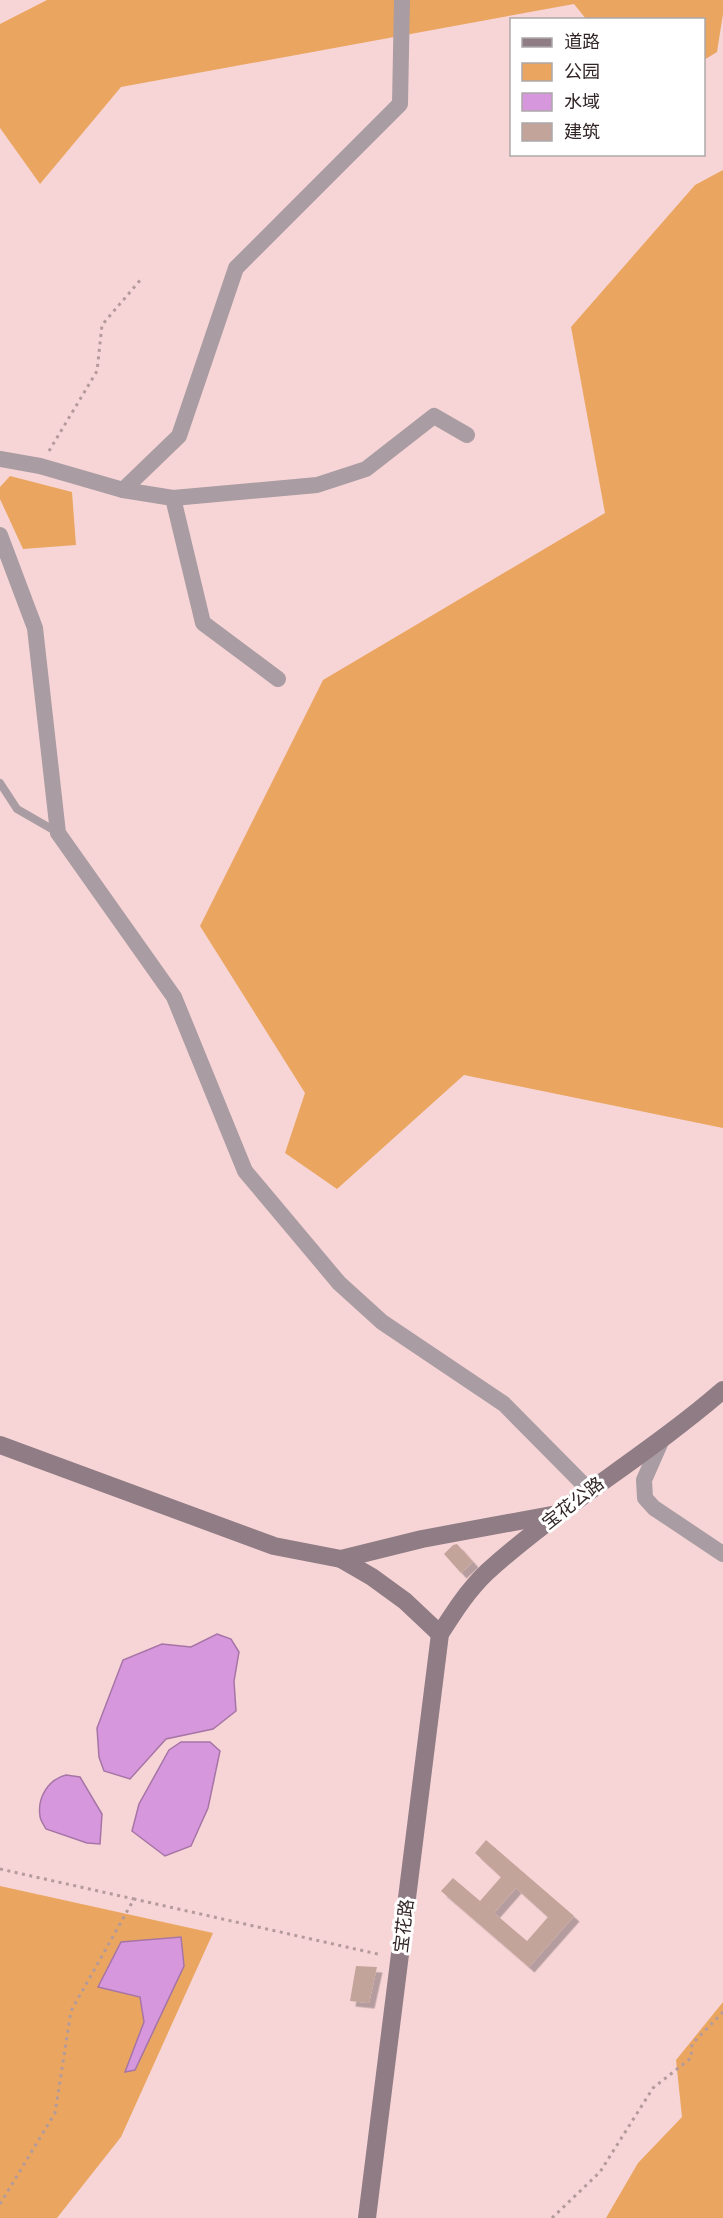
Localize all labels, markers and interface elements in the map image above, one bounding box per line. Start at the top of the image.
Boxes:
legend [510,18,705,156]
text: 道路 [564,30,600,54]
text: 公园 [564,60,600,84]
text: 水域 [564,90,600,114]
text: 建筑 [564,120,600,144]
street label: 宝花公路 [537,1471,609,1535]
street label: 宝花路 [389,1898,419,1954]

